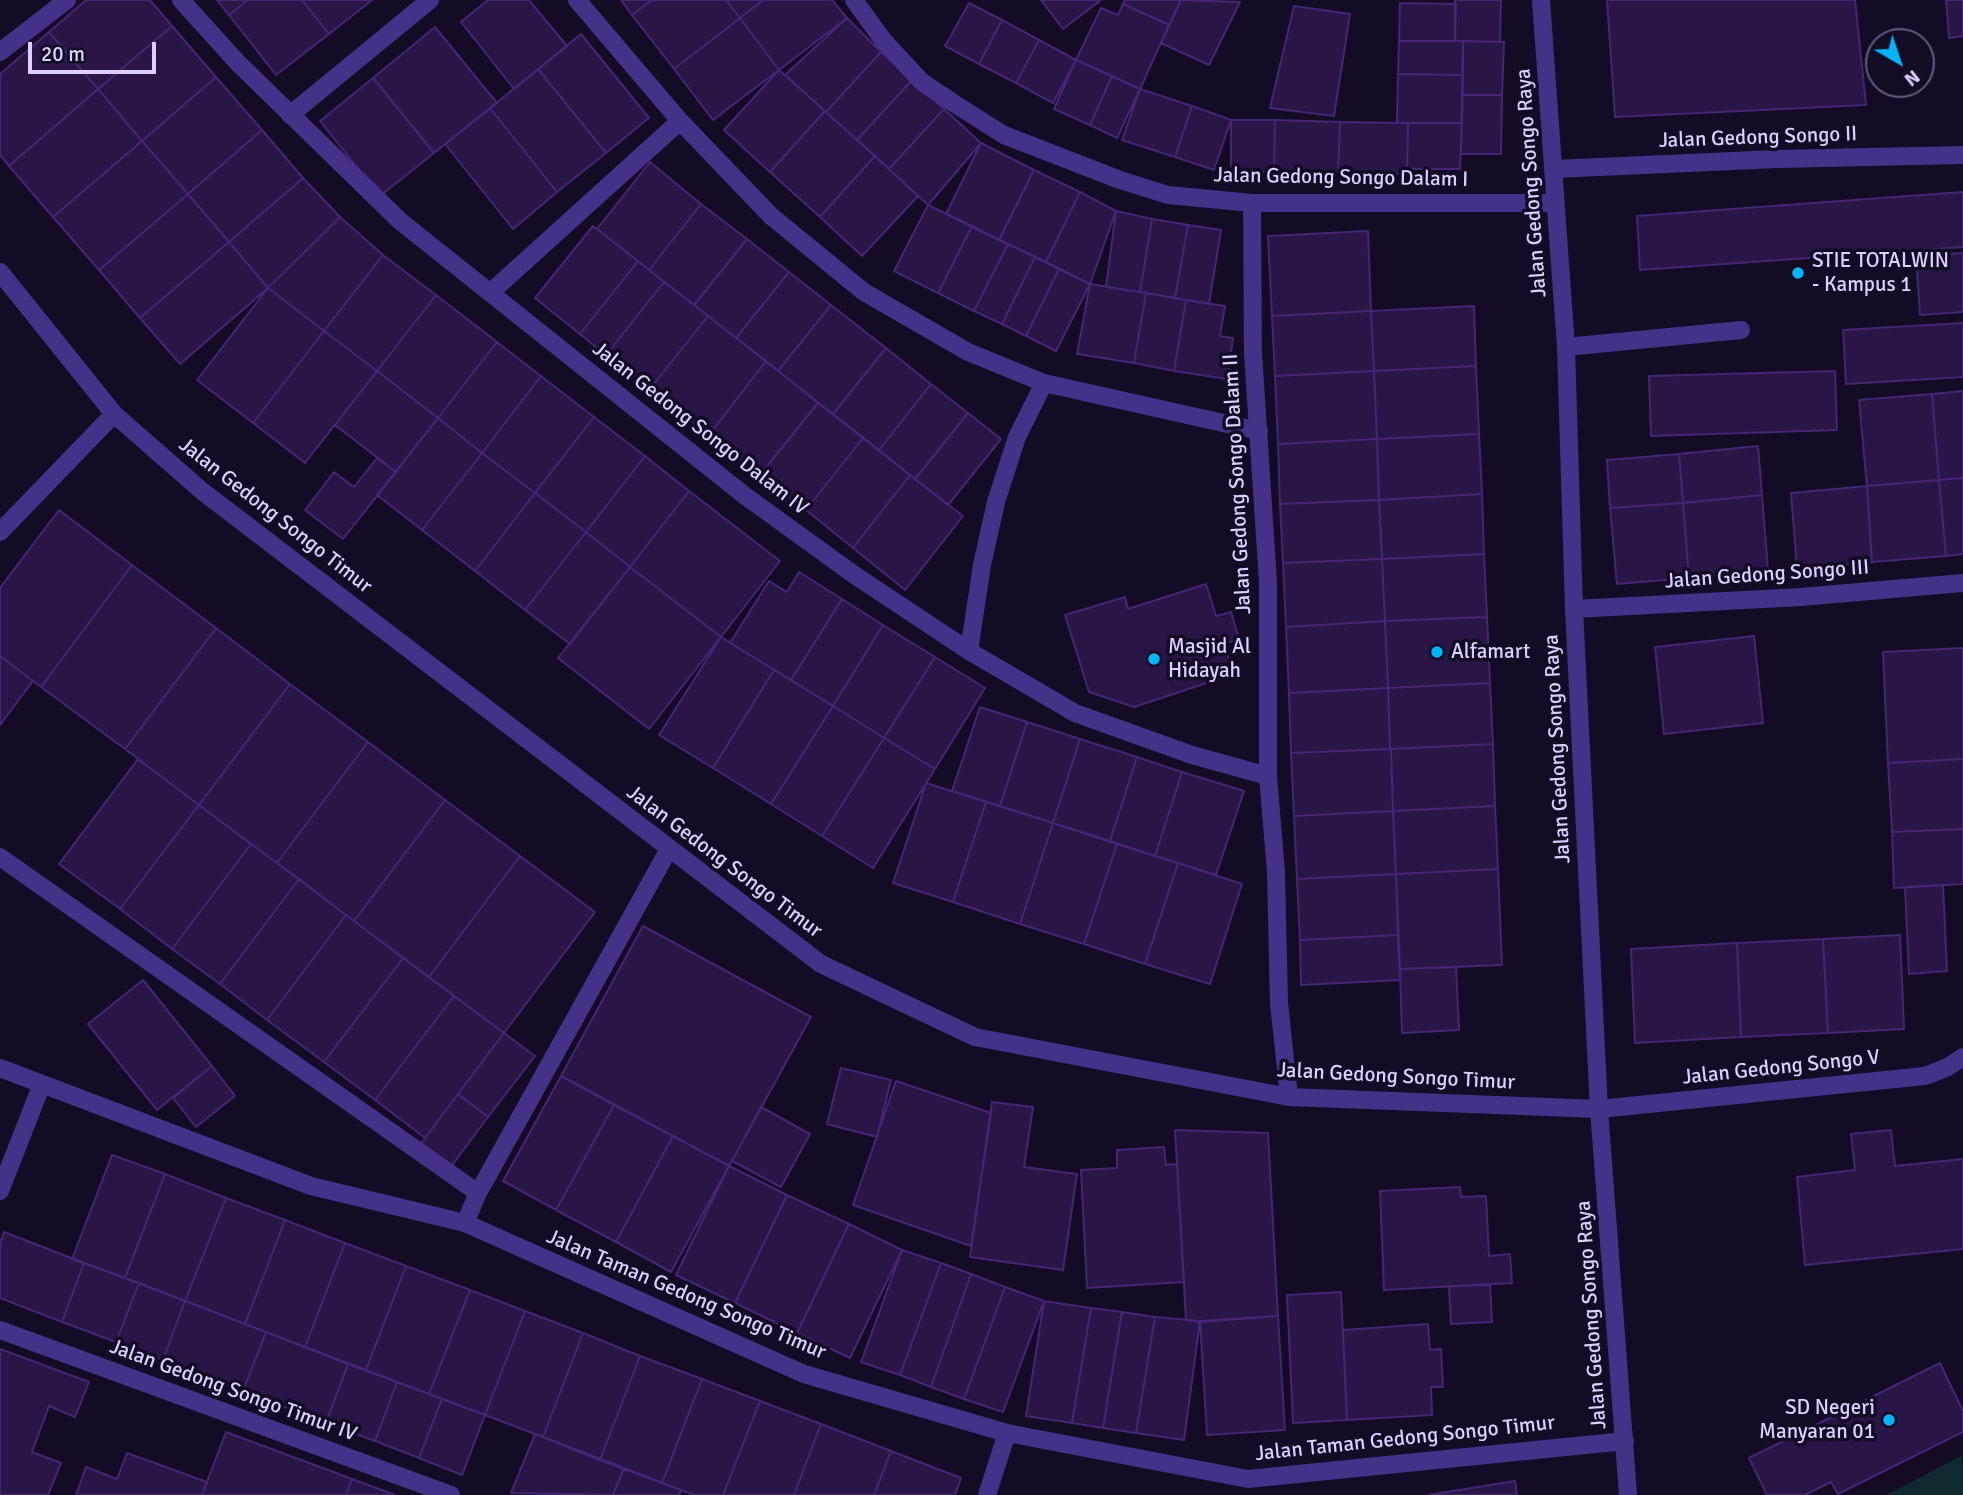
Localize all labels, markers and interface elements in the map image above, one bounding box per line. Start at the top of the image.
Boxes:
scale bar [32,28,159,72]
north arrow [1865,28,1935,98]
text: 20 m [41,41,85,67]
text: N [1899,64,1925,91]
street label: Jalan Gedong Songo Raya [1511,68,1553,298]
street label: Jalan Gedong Songo II [1658,122,1858,154]
street label: Jalan Gedong Songo Dalam I [1213,163,1469,193]
place label: STIE TOTALWIN - Kampus 1 [1812,248,1949,298]
marker: STIE TOTALWIN - Kampus 1 [1790,265,1806,281]
street label: Jalan Gedong Songo Dalam IV [587,337,813,521]
street label: Jalan Gedong Songo Dalam II [1219,353,1257,615]
street label: Jalan Gedong Songo Timur [173,433,377,599]
street label: Jalan Gedong Songo III [1664,555,1870,595]
place label: Masjid Al Hidayah [1168,634,1251,684]
street label: Jalan Gedong Songo Raya [1539,634,1577,864]
place label: Alfamart [1451,639,1530,665]
marker: Alfamart [1429,644,1445,660]
marker: Masjid Al Hidayah [1146,651,1162,667]
street label: Jalan Gedong Songo Timur [621,780,827,944]
street label: Jalan Gedong Songo V [1681,1045,1881,1091]
street label: Jalan Gedong Songo Timur [1276,1058,1516,1096]
street label: Jalan Gedong Songo Raya [1571,1200,1613,1430]
street label: Jalan Taman Gedong Songo Timur [542,1225,830,1365]
street label: Jalan Gedong Songo Timur IV [106,1335,360,1447]
place label: SD Negeri Manyaran 01 [1759,1395,1875,1445]
street label: Jalan Taman Gedong Songo Timur [1254,1411,1556,1467]
marker: SD Negeri Manyaran 01 [1881,1412,1897,1428]

